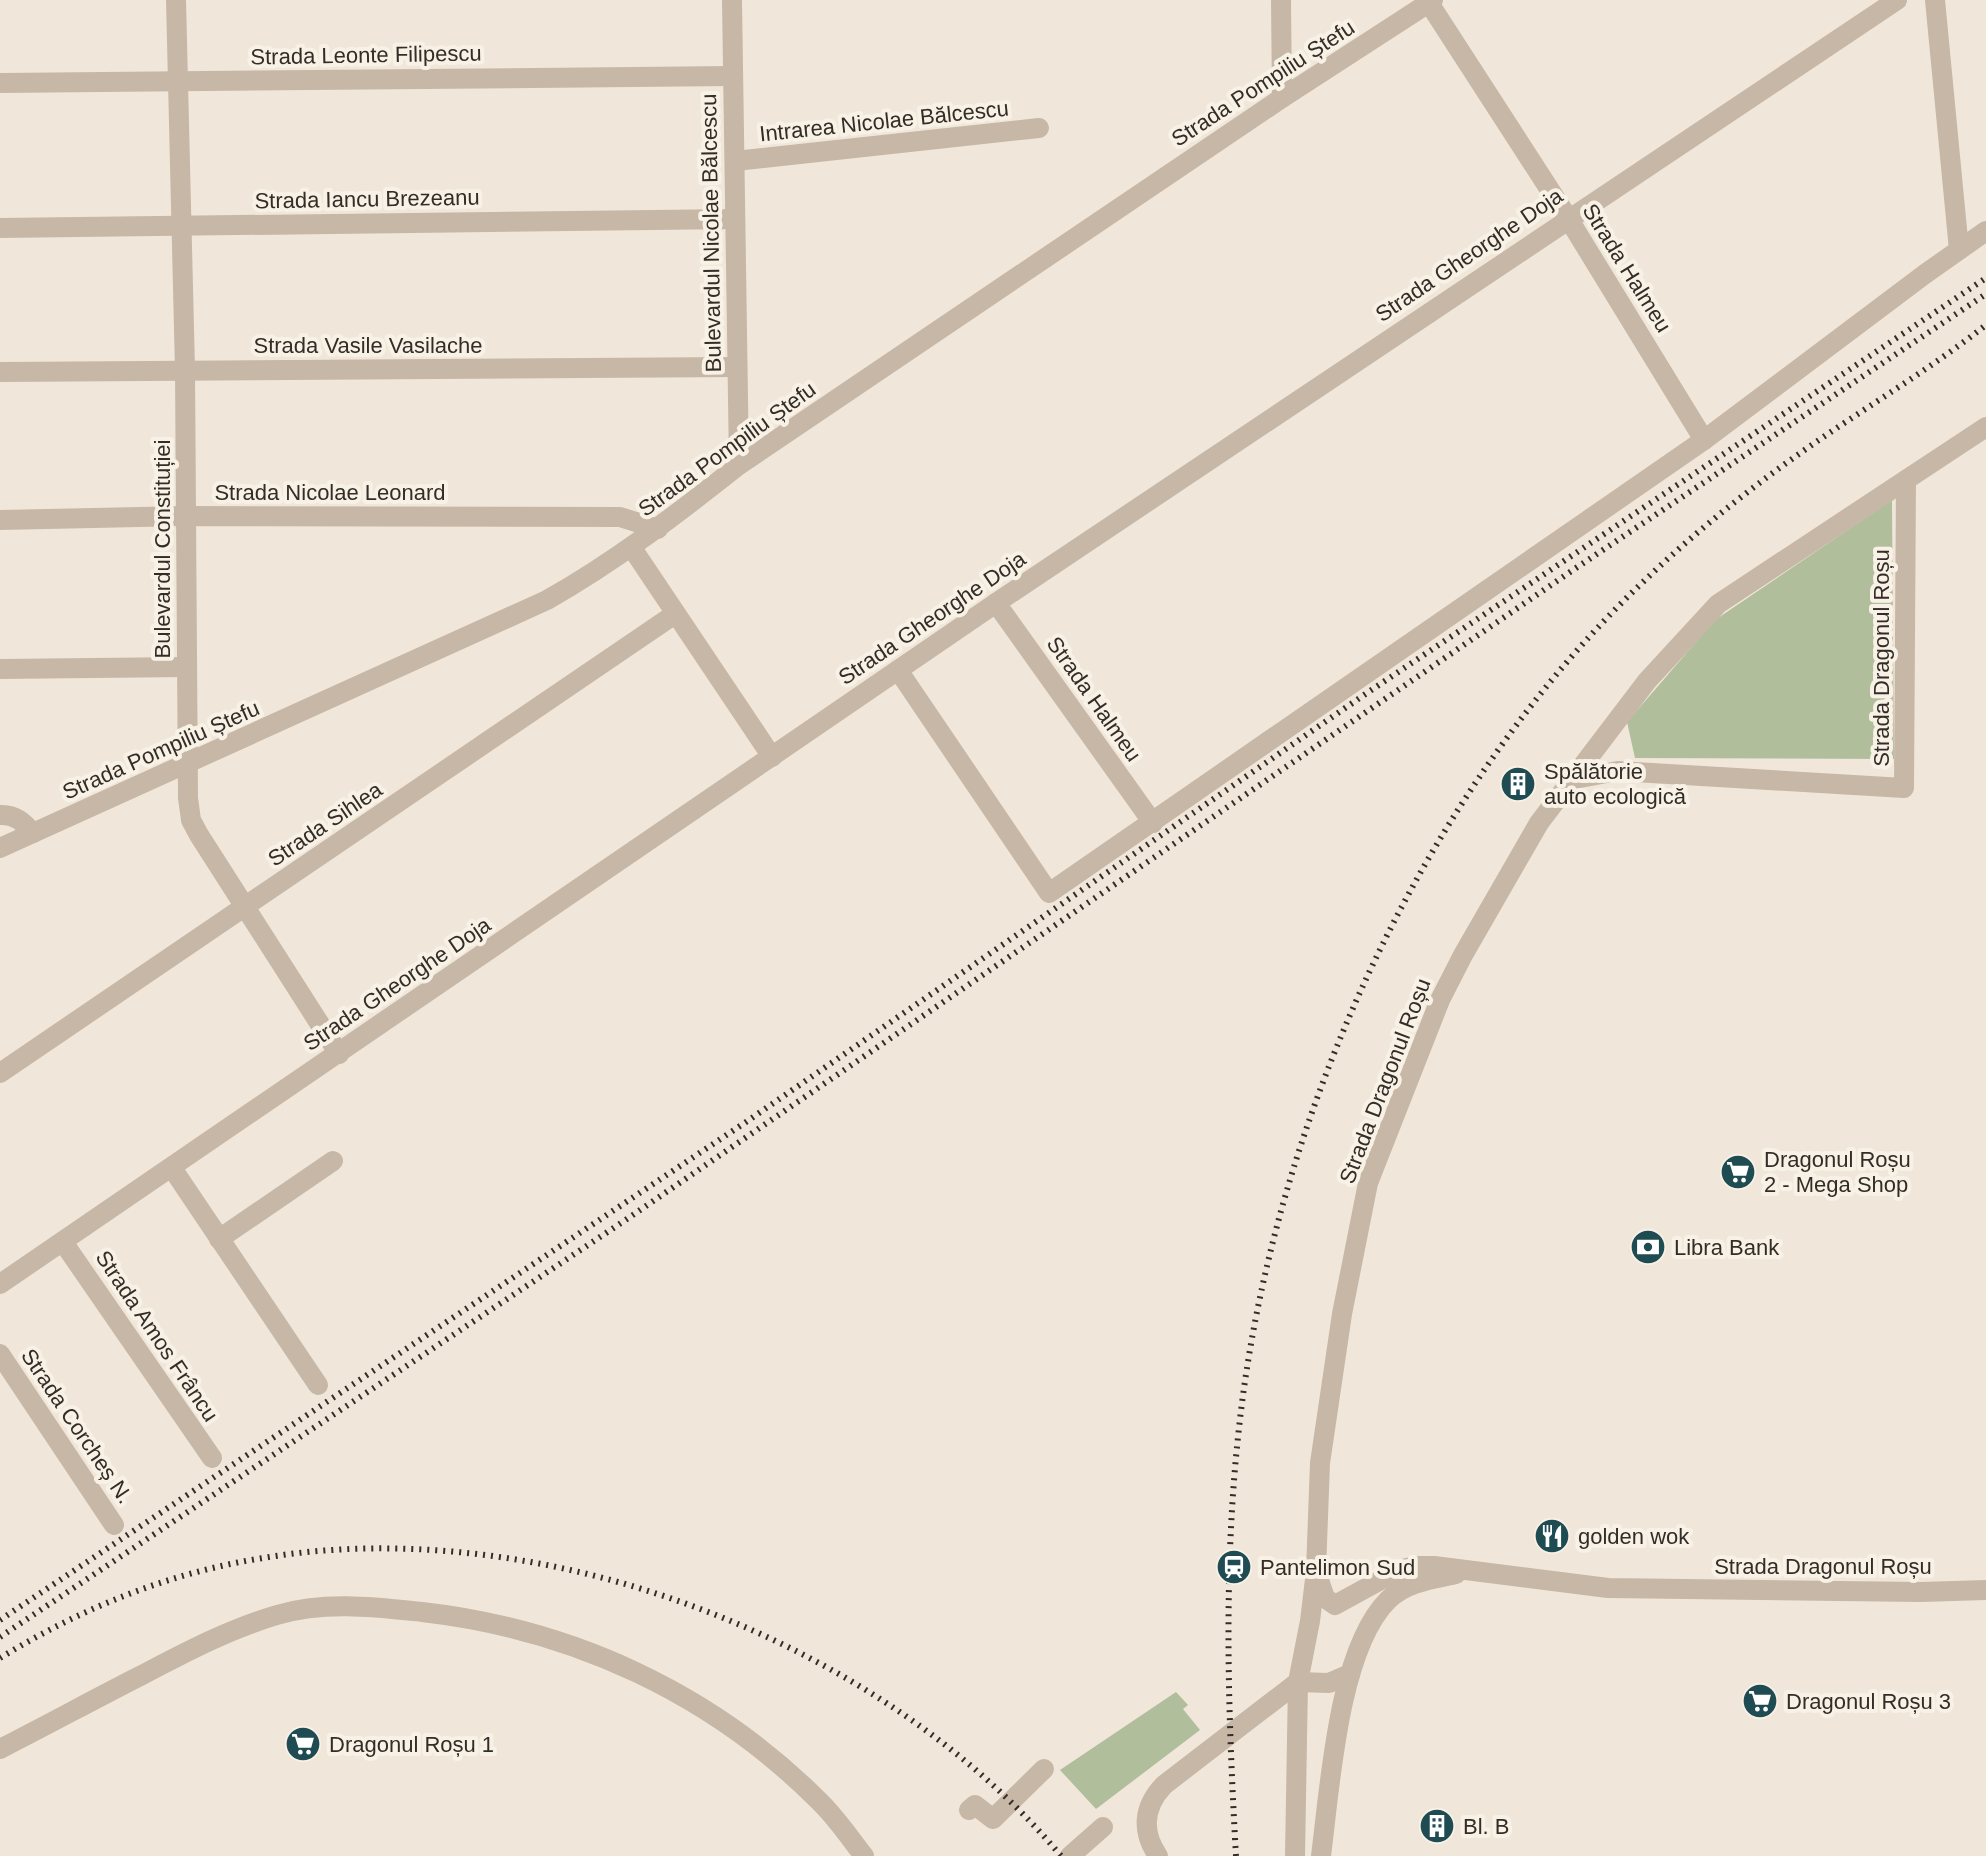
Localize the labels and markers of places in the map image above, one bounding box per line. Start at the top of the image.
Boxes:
place label: Spălătorie auto ecologică [1544,759,1687,809]
building icon: Spălătorie auto ecologică [1499,765,1537,803]
place label: Dragonul Roșu 2 - Mega Shop [1764,1147,1911,1197]
supermarket icon: Dragonul Roșu 2 - Mega Shop [1719,1153,1757,1191]
bank icon: Libra Bank [1629,1228,1667,1266]
place label: Libra Bank [1674,1235,1780,1260]
restaurant icon: golden wok [1533,1517,1571,1555]
place label: golden wok [1578,1524,1690,1549]
station icon: Pantelimon Sud [1215,1548,1253,1586]
place label: Pantelimon Sud [1260,1555,1415,1580]
supermarket icon: Dragonul Roșu 3 [1741,1682,1779,1720]
place label: Dragonul Roșu 3 [1786,1689,1951,1714]
supermarket icon: Dragonul Roșu 1 [284,1725,322,1763]
place label: Dragonul Roșu 1 [329,1732,494,1757]
building icon: Bl. B [1418,1807,1456,1845]
place label: Bl. B [1463,1814,1509,1839]

